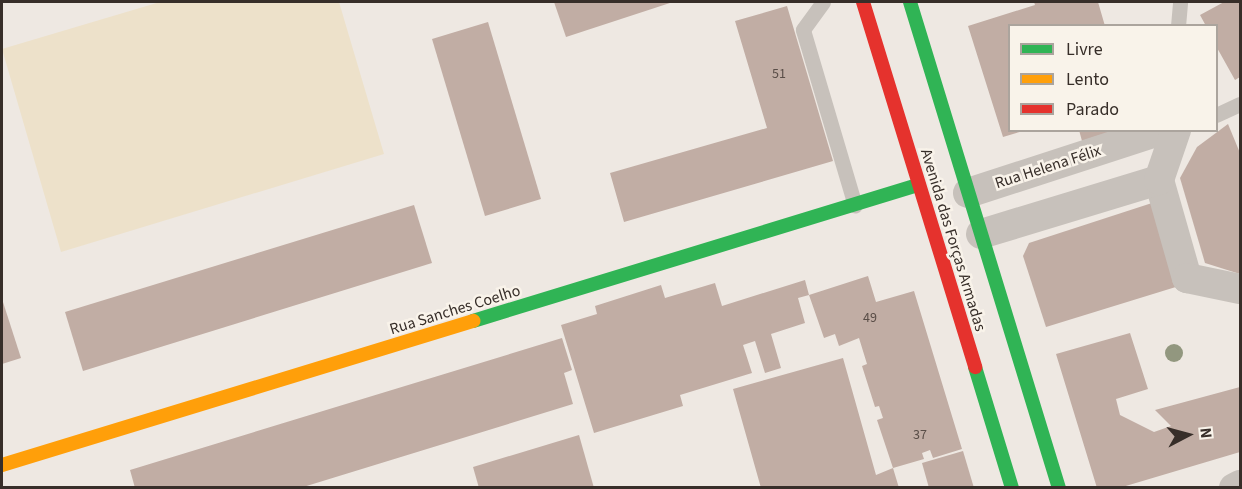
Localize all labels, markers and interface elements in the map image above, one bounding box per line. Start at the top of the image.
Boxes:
legend [1008,24,1218,132]
text: Livre [1066,37,1103,62]
house number: 51 [772,66,786,82]
text: Lento [1066,67,1109,92]
text: Parado [1066,97,1119,122]
street label: Rua Helena Félix [993,141,1103,193]
street label: Avenida das Forças Armadas [916,147,990,333]
street label: Rua Sanches Coelho [387,281,523,339]
house number: 49 [863,310,877,326]
north arrow [1158,405,1218,465]
house number: 37 [913,427,927,443]
text: N [1194,427,1217,440]

